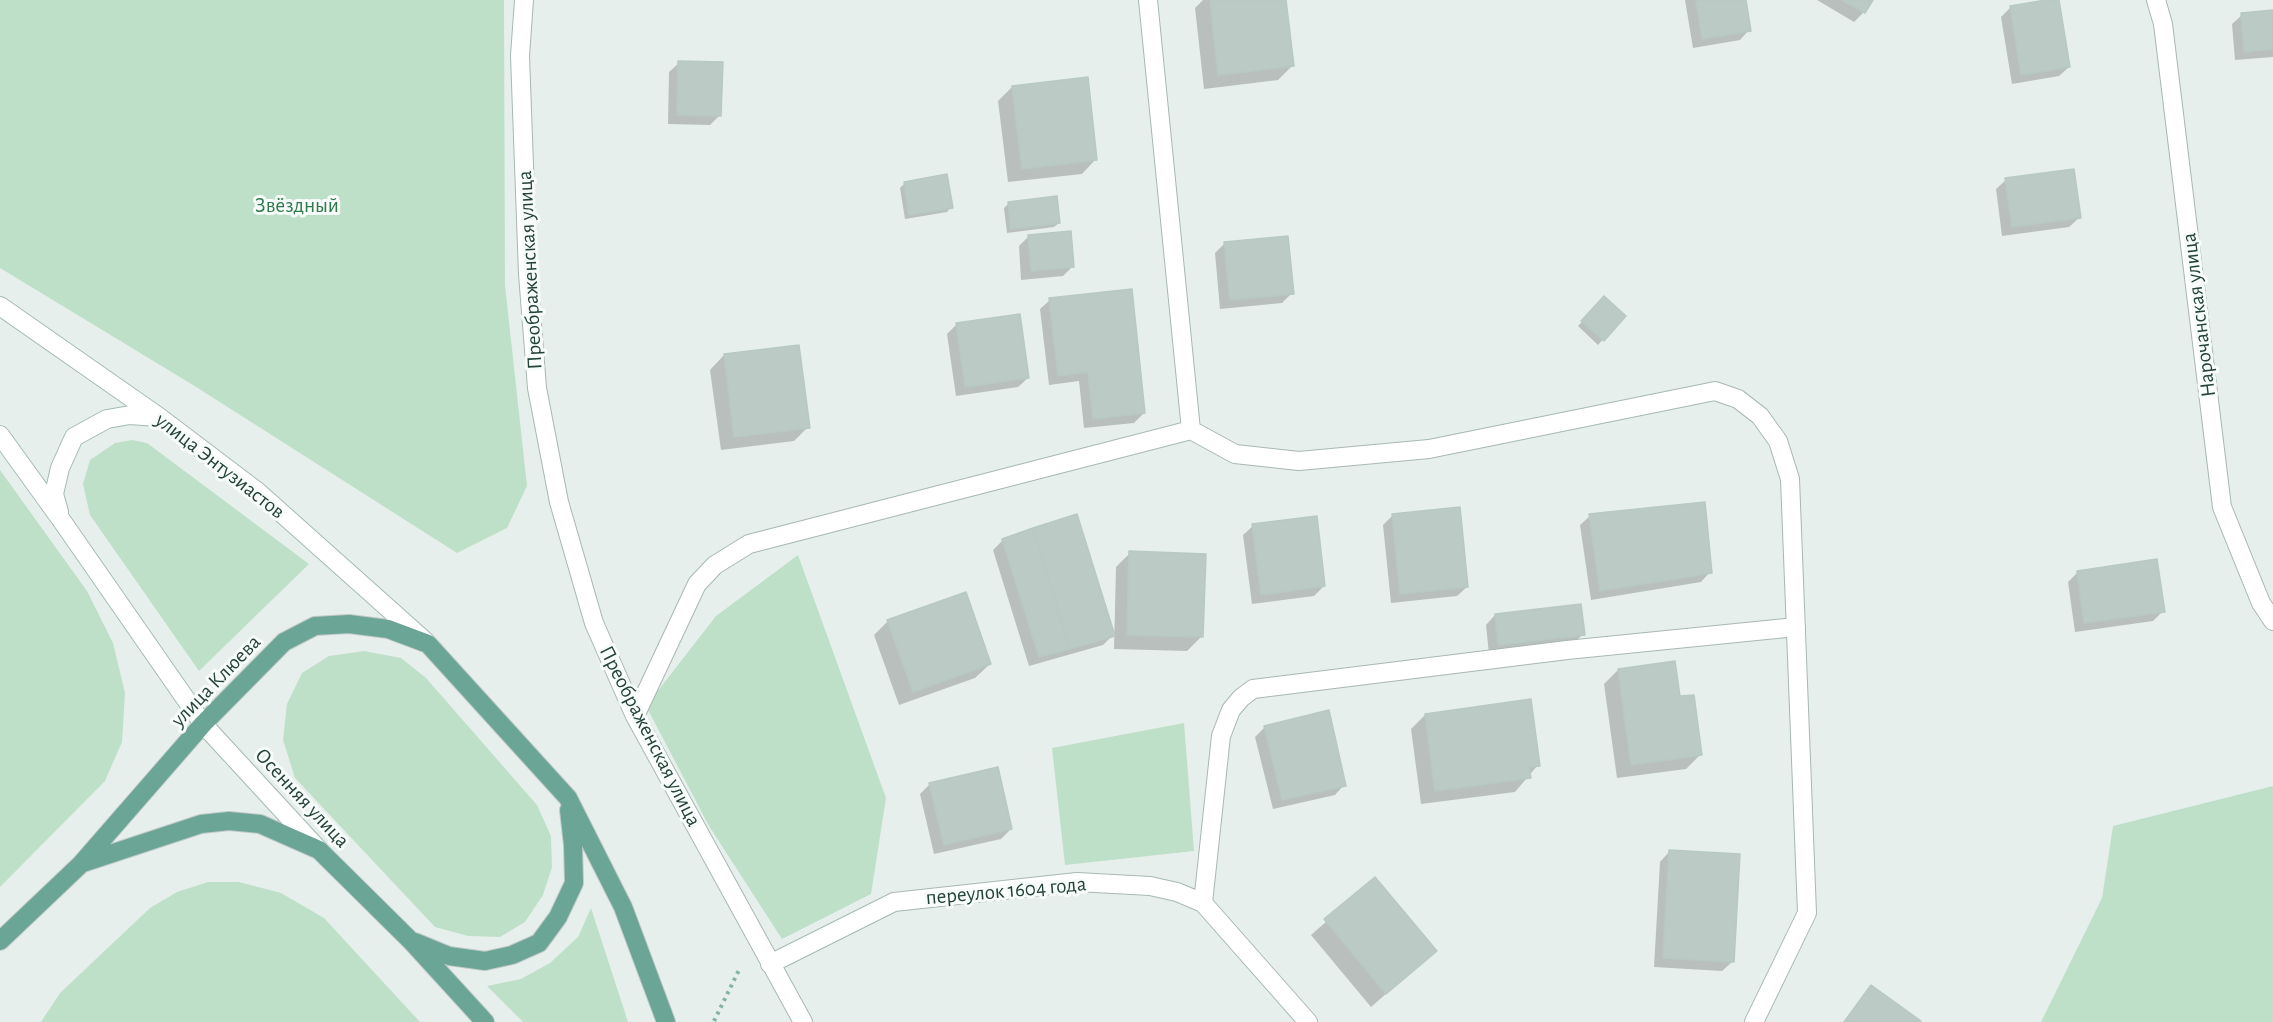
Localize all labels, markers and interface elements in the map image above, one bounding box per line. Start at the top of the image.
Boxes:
street label: Преображенская улица [512,170,548,370]
park label: Звёздный [255,193,339,219]
street label: Нарочанская улица [2176,231,2222,399]
street label: улица Энтузиастов [150,408,290,524]
street label: улица Клюева [166,630,266,732]
street label: Преображенская улица [594,641,706,831]
street label: Осенняя улица [249,743,355,853]
street label: переулок 1604 года [925,871,1087,911]

